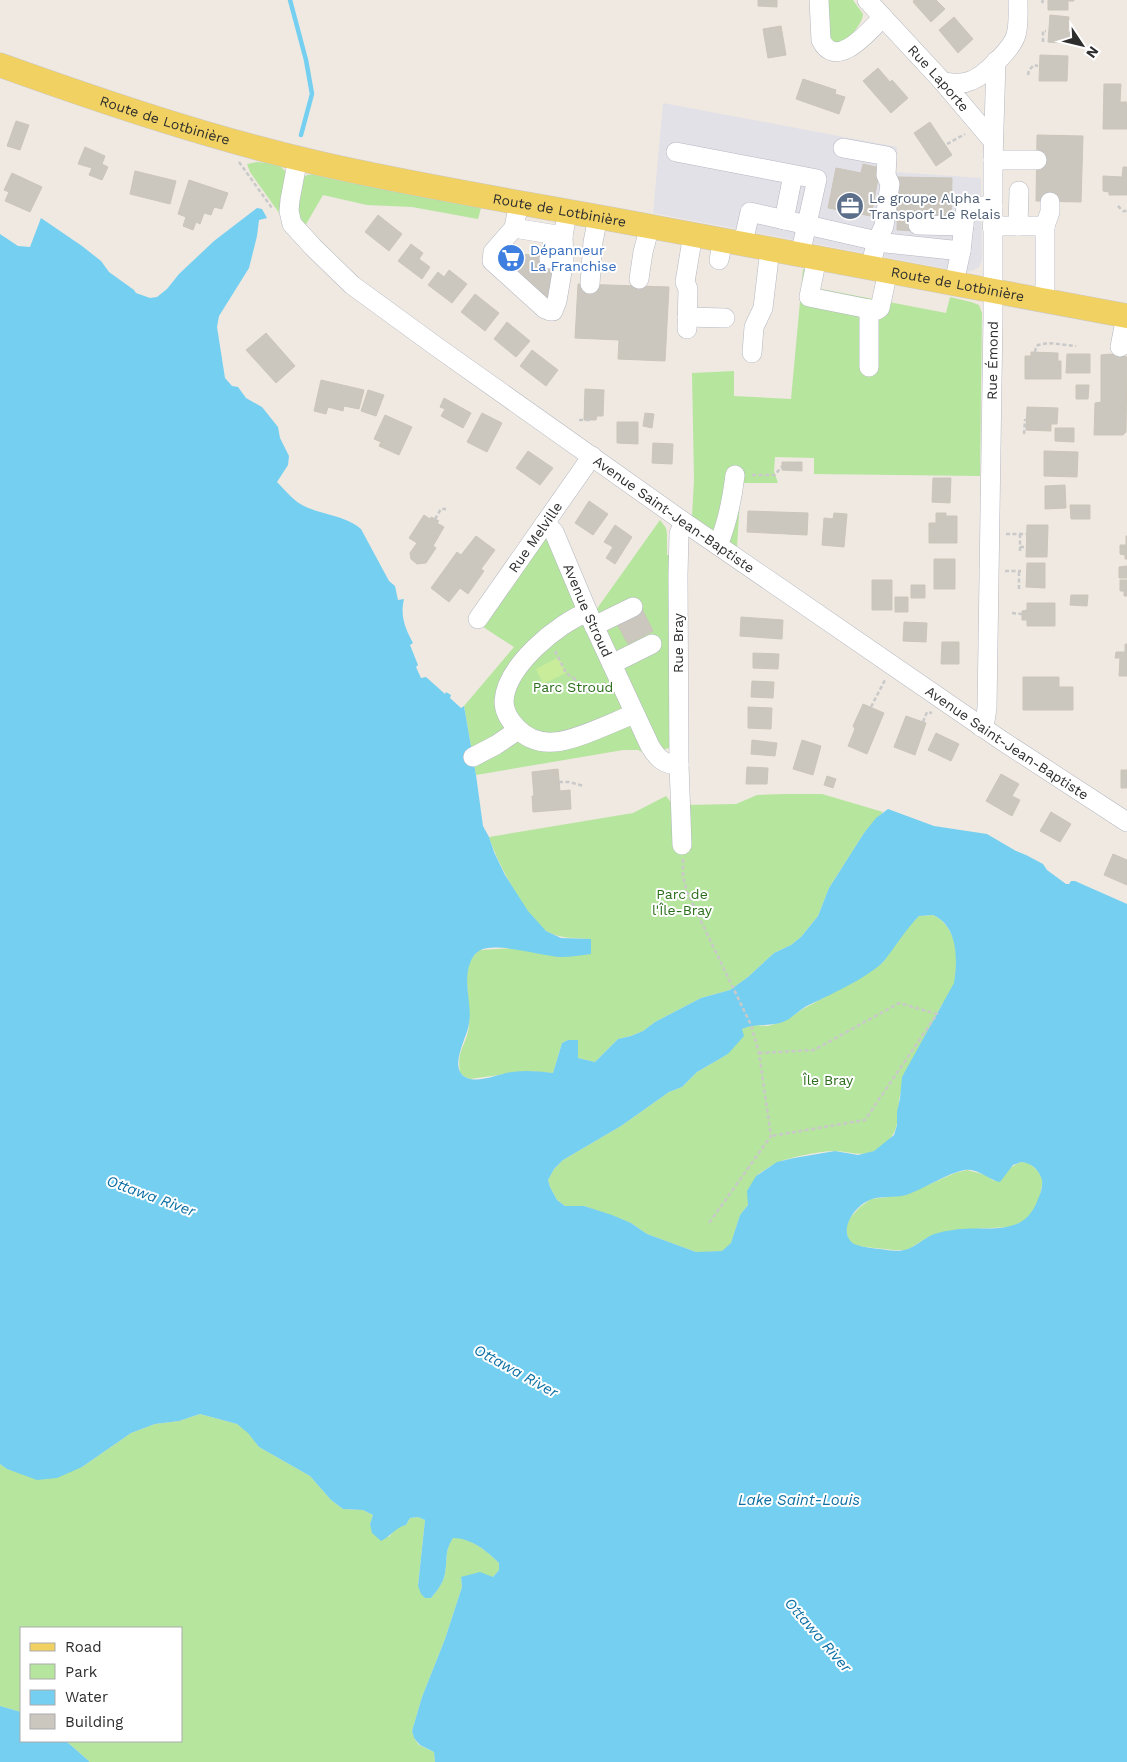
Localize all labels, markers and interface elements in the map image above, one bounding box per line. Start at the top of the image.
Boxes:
north arrow [1057,20,1107,70]
street label: Rue Laporte [905,42,972,115]
text: N [1083,44,1102,61]
street label: Route de Lotbinière [98,92,232,148]
street label: Route de Lotbinière [491,190,628,230]
place label: Le groupe Alpha - Transport Le Relais [869,190,1001,222]
office icon: Le groupe Alpha - Transport Le Relais [835,191,865,221]
place label: Dépanneur La Franchise [530,242,617,274]
supermarket icon: Dépanneur La Franchise [496,243,526,273]
street label: Route de Lotbinière [890,263,1026,304]
street label: Rue Émond [984,321,1001,400]
street label: Avenue Saint-Jean-Baptiste [590,452,757,576]
street label: Rue Melville [505,499,565,575]
street label: Avenue Stroud [560,561,615,660]
street label: Rue Bray [670,612,686,673]
park label: Parc Stroud [533,679,613,695]
street label: Avenue Saint-Jean-Baptiste [923,683,1092,803]
park label: Parc de l'Île-Bray [652,886,713,918]
park label: Île Bray [802,1072,854,1088]
water label: Ottawa River [104,1172,199,1221]
water label: Ottawa River [471,1341,562,1402]
water label: Lake Saint-Louis [738,1491,860,1509]
water label: Ottawa River [781,1594,856,1677]
legend [20,1627,182,1742]
text: Road [65,1638,102,1656]
text: Park [65,1663,98,1681]
text: Water [65,1688,108,1706]
text: Building [65,1713,123,1731]

